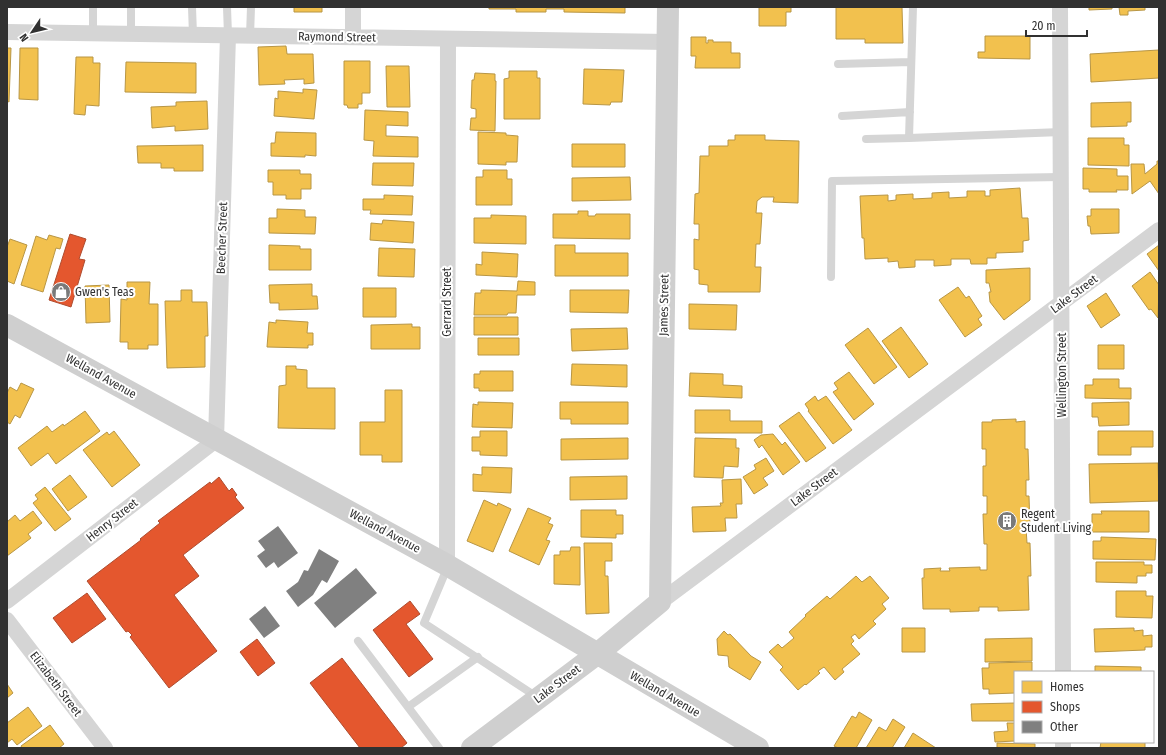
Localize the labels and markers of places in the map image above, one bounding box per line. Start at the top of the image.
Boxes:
shop icon: Gwen's Teas [50,281,72,303]
place label: Gwen's Teas [75,285,134,299]
place label: Regent Student Living [1021,507,1092,535]
building icon: Regent Student Living [996,510,1018,532]

